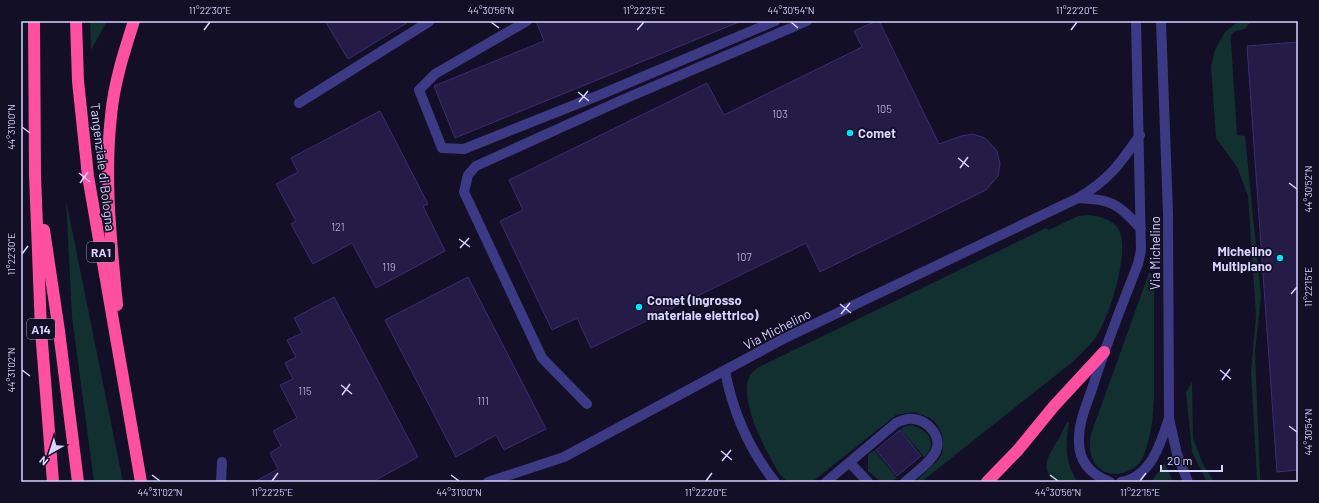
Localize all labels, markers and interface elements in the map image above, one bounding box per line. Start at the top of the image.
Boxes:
text: 11°22'30"E [189,4,231,16]
text: 44°30'56"N [468,4,514,16]
text: 11°22'25"E [623,4,665,16]
text: 44°30'54"N [768,4,814,16]
text: 11°22'20"E [1056,4,1098,16]
street label: Tangenziale di Bologna [87,102,119,232]
house number: 105 [876,102,892,115]
text: 44°31'00"N [5,104,17,150]
house number: 103 [772,107,788,120]
place label: Comet [858,125,896,141]
marker: Comet [845,128,855,138]
text: 44°30'52"N [1302,166,1314,212]
street label: Via Michelino [1147,216,1163,290]
house number: 121 [331,220,345,233]
text: 11°22'30"E [5,233,17,275]
road number: RA1 [87,242,115,262]
place label: Michelino Multipiano [1212,243,1272,274]
house number: 107 [736,250,752,263]
marker: Michelino Multipiano [1275,253,1285,263]
house number: 119 [382,260,396,273]
text: 11°22'15"E [1302,267,1314,307]
place label: Comet (ingrosso materiale elettrico) [647,292,759,323]
marker: Comet (ingrosso materiale elettrico) [634,302,644,312]
street label: Via Michelino [741,305,813,353]
road number: A14 [27,319,55,339]
text: 44°31'02"N [5,347,17,393]
house number: 115 [298,384,312,397]
house number: 111 [477,394,489,407]
text: 44°30'54"N [1302,409,1314,455]
north arrow [30,433,70,473]
scale bar [1161,447,1222,473]
text: 20 m [1167,453,1193,467]
text: N [36,454,50,469]
text: 44°31'02"N [137,486,183,498]
text: 11°22'25"E [251,486,293,498]
text: 44°31'00"N [436,486,482,498]
text: 11°22'20"E [685,486,727,498]
text: 44°30'56"N [1035,486,1081,498]
text: 11°22'15"E [1120,486,1160,498]

